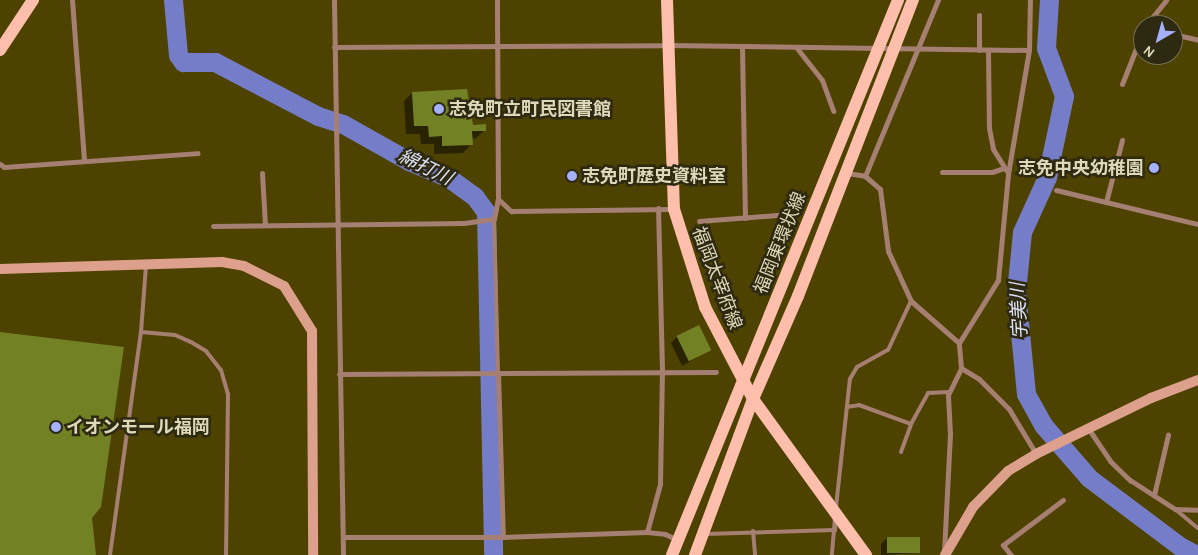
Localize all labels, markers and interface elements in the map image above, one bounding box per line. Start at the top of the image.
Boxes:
north arrow [1133,15,1183,65]
text: N [1140,42,1158,61]
place label: 志免町立町民図書館 [449,98,611,120]
marker: 志免町立町民図書館 [433,103,445,115]
water label: 綿打川 [394,145,456,191]
place label: 志免中央幼稚園 [1018,157,1144,179]
marker: 志免中央幼稚園 [1148,162,1160,174]
place label: 志免町歴史資料室 [582,165,726,187]
marker: 志免町歴史資料室 [566,170,578,182]
street label: 福岡東環状線 [750,189,810,297]
street label: 福岡太宰府線 [688,224,746,332]
water label: 宇美川 [1007,282,1033,340]
place label: イオンモール福岡 [66,416,210,438]
marker: イオンモール福岡 [50,421,62,433]

